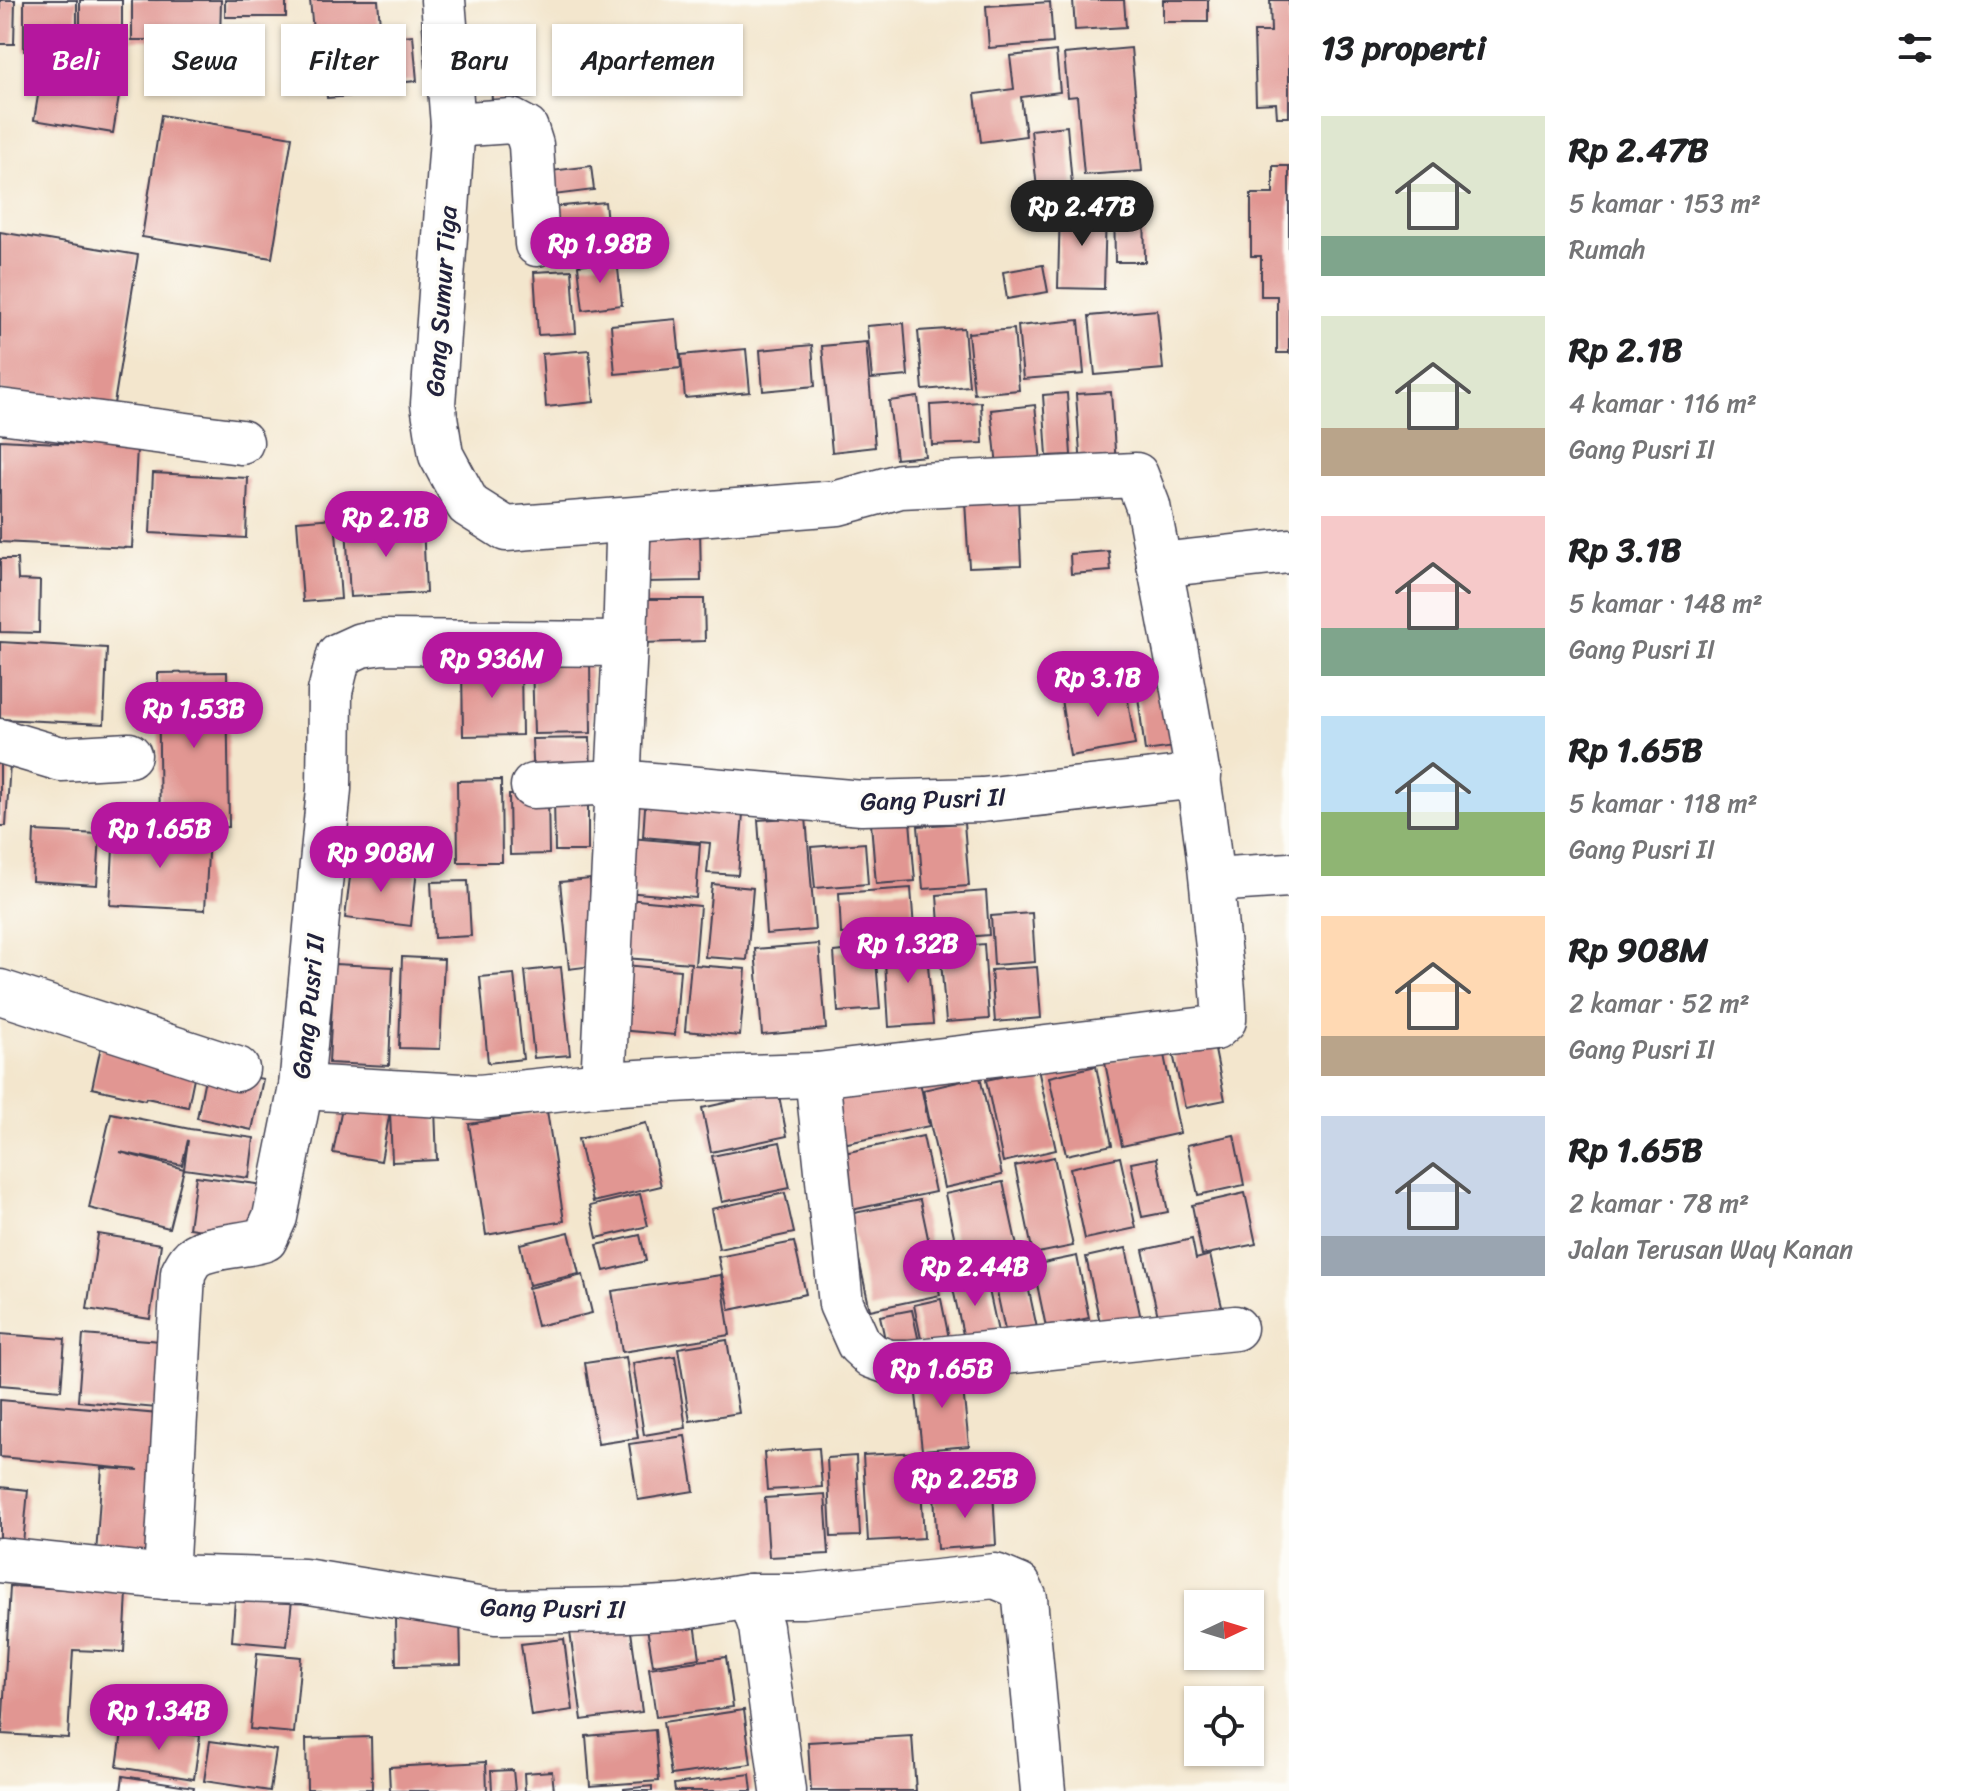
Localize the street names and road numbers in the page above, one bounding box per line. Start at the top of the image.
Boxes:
street label: Gang Sumur Tiga [411,203,471,398]
street label: Gang Pusri II [859,773,1007,825]
street label: Gang Pusri II [277,931,339,1081]
street label: Gang Pusri II [480,1584,626,1632]

